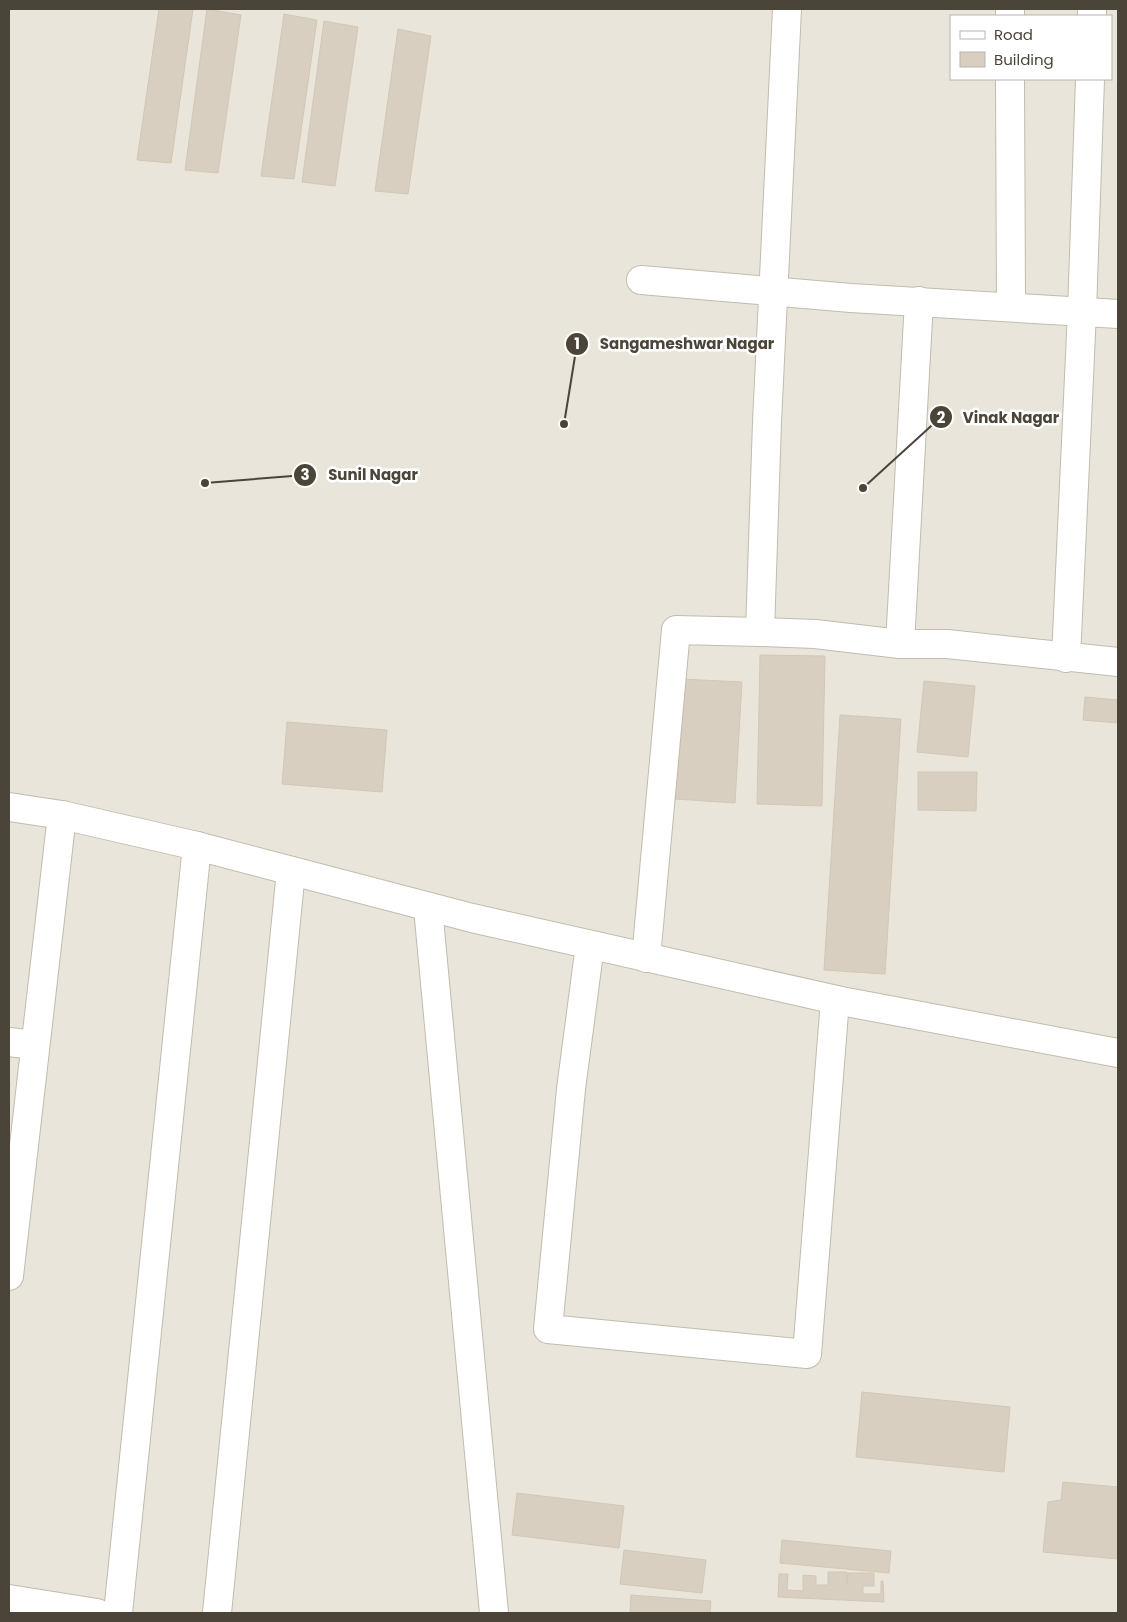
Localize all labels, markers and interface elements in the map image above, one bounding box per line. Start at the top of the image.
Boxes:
legend [950,15,1112,80]
text: Road [994,24,1033,45]
text: Building [994,49,1054,70]
callout: Sangameshwar Nagar [565,329,784,359]
text: 1 [574,333,580,354]
text: Sangameshwar Nagar [600,333,775,354]
callout: Vinak Nagar [928,402,1069,432]
text: 2 [937,407,946,428]
text: Vinak Nagar [963,407,1060,428]
callout: Sunil Nagar [293,460,427,490]
text: 3 [300,464,310,485]
text: Sunil Nagar [328,464,418,485]

